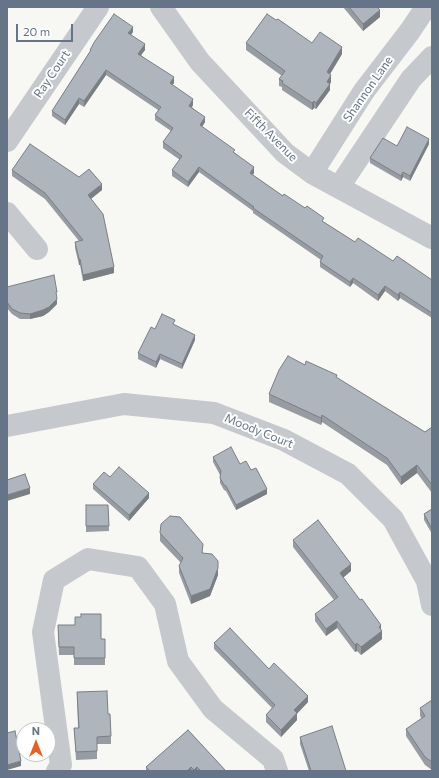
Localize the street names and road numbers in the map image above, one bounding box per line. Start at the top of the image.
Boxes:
street label: Ray Court [31,47,73,101]
street label: Shannon Lane [340,53,396,125]
street label: Fifth Avenue [242,106,300,164]
street label: Moody Court [222,411,296,451]

